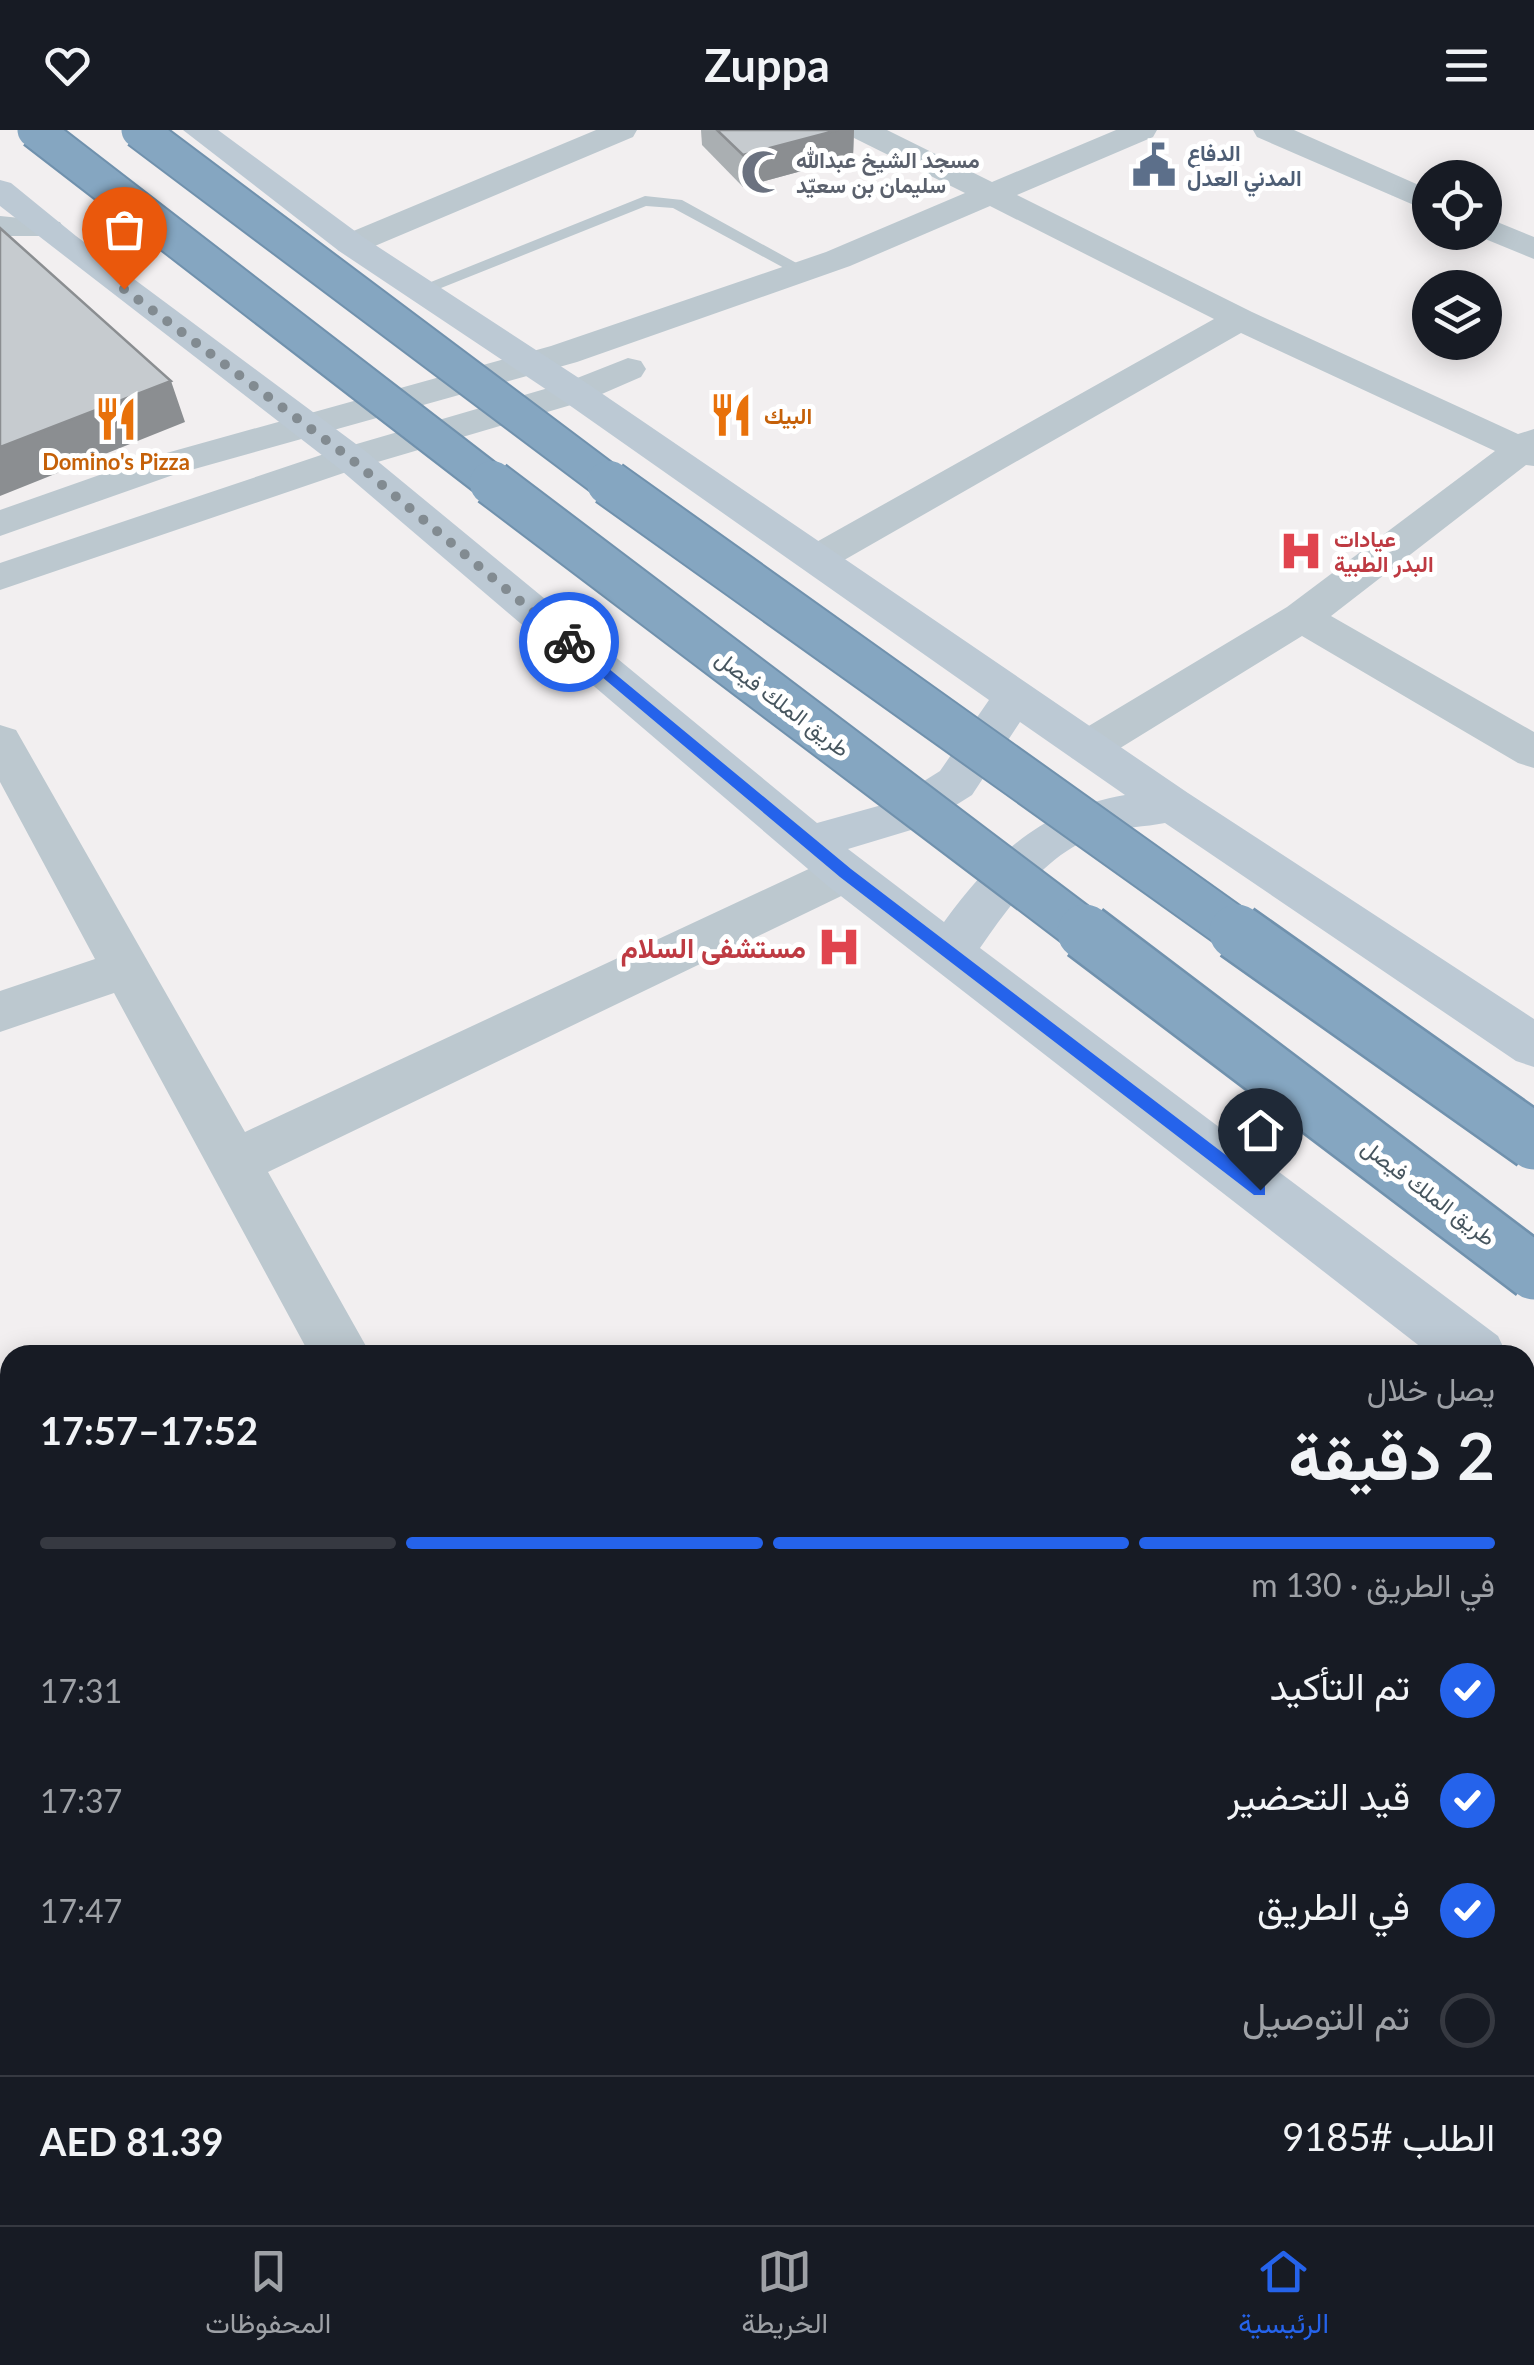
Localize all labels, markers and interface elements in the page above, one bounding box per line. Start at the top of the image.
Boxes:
icon: heart [40,38,95,93]
text: Zuppa [704,38,830,92]
icon: menu [1439,38,1494,93]
place label: الدفاع المدني العدل [1187,139,1302,197]
public building icon: الدفاع المدني العدل [1130,141,1178,189]
place label: مسجد الشيخ عبدالله سليمان بن سعيّد [796,146,980,199]
mosque icon: مسجد الشيخ عبدالله سليمان بن سعيّد [739,148,787,196]
map controls [1412,160,1502,360]
button: locate [1412,160,1502,250]
pin [82,187,167,290]
icon: bag [97,202,152,257]
button: layers [1412,270,1502,360]
restaurant icon: البيك [707,391,755,439]
restaurant icon: Domino's Pizza [92,395,140,443]
place label: البيك [764,402,812,430]
place label: Domino's Pizza [42,448,190,475]
place label: عيادات البدر الطبية [1334,525,1434,578]
hospital icon: عيادات البدر الطبية [1277,527,1325,575]
courier [519,592,619,692]
icon: bike [542,615,597,670]
street label: طريق الملك فيصل [710,644,855,763]
hospital icon: مستشفى السلام [815,923,863,971]
place label: مستشفى السلام [621,930,806,967]
pin [1218,1088,1303,1191]
icon: home [1233,1103,1288,1158]
street label: طريق الملك فيصل [1356,1133,1501,1252]
text: يصل خلال [1367,1369,1495,1408]
text: 17:52–17:57 [40,1407,258,1453]
text: 2 دقيقة [1288,1416,1495,1494]
text: في الطريق · 130 m [1251,1565,1495,1604]
text: تم التأكيد [1269,1662,1410,1708]
icon: check [1440,1663,1495,1718]
text: 17:31 [40,1671,122,1710]
text: قيد التحضير [1227,1772,1410,1818]
icon: check [1440,1773,1495,1828]
text: 17:37 [40,1781,122,1820]
text: في الطريق [1257,1882,1410,1928]
icon: check [1440,1883,1495,1938]
text: 17:47 [40,1891,122,1930]
text: تم التوصيل [1242,1992,1410,2038]
text: الطلب #9185 [1282,2113,1495,2159]
text: AED 81.39 [40,2118,224,2164]
tab: المحفوظات [205,2244,331,2348]
tab: الخريطة [742,2244,828,2348]
tab: الرئيسية [1238,2244,1329,2348]

